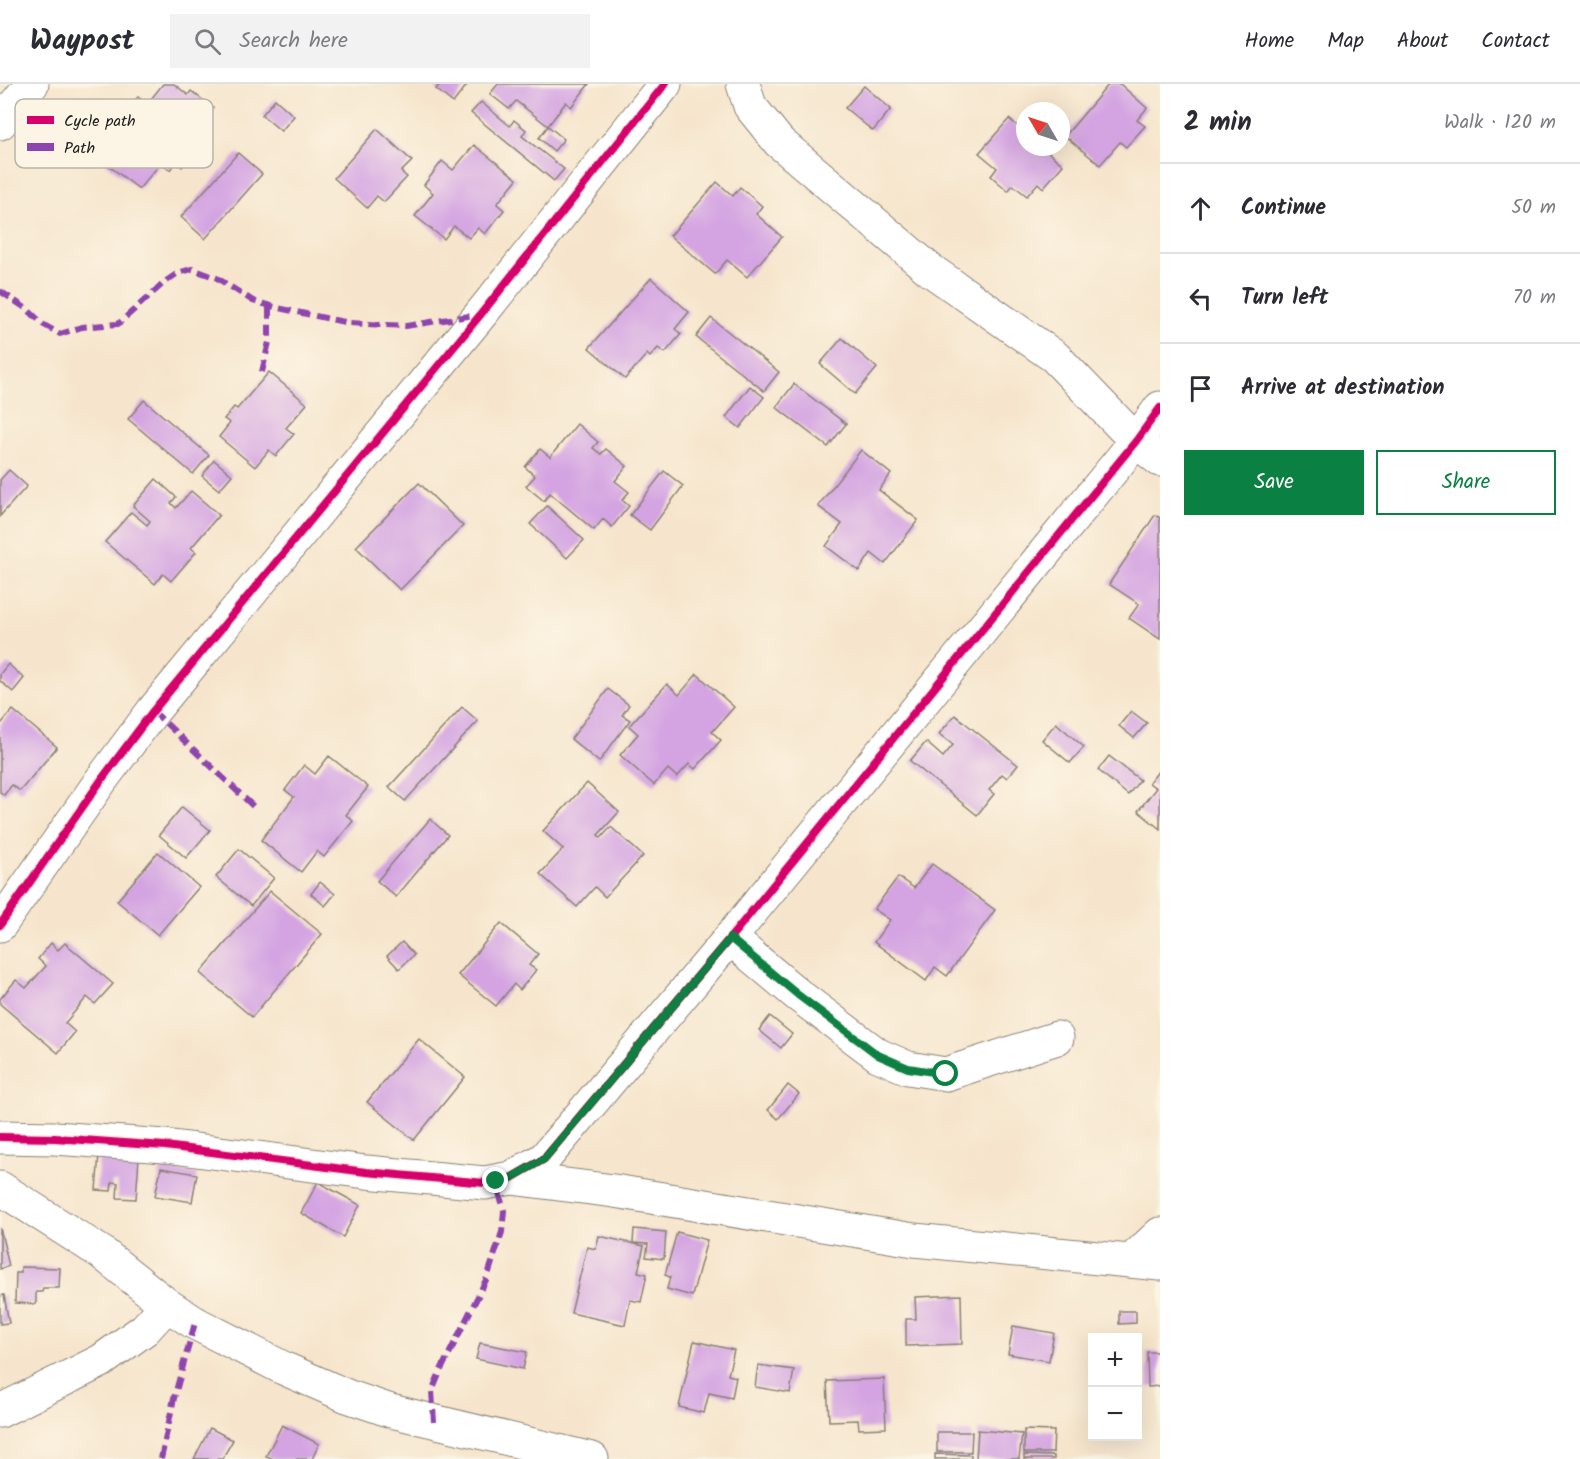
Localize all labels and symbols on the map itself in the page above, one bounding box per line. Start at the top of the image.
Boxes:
legend [15,99,213,168]
north arrow [1016,102,1070,156]
text: Cycle path [64,109,136,134]
text: Path [64,136,95,161]
route start [932,1060,958,1086]
route end [482,1167,508,1193]

